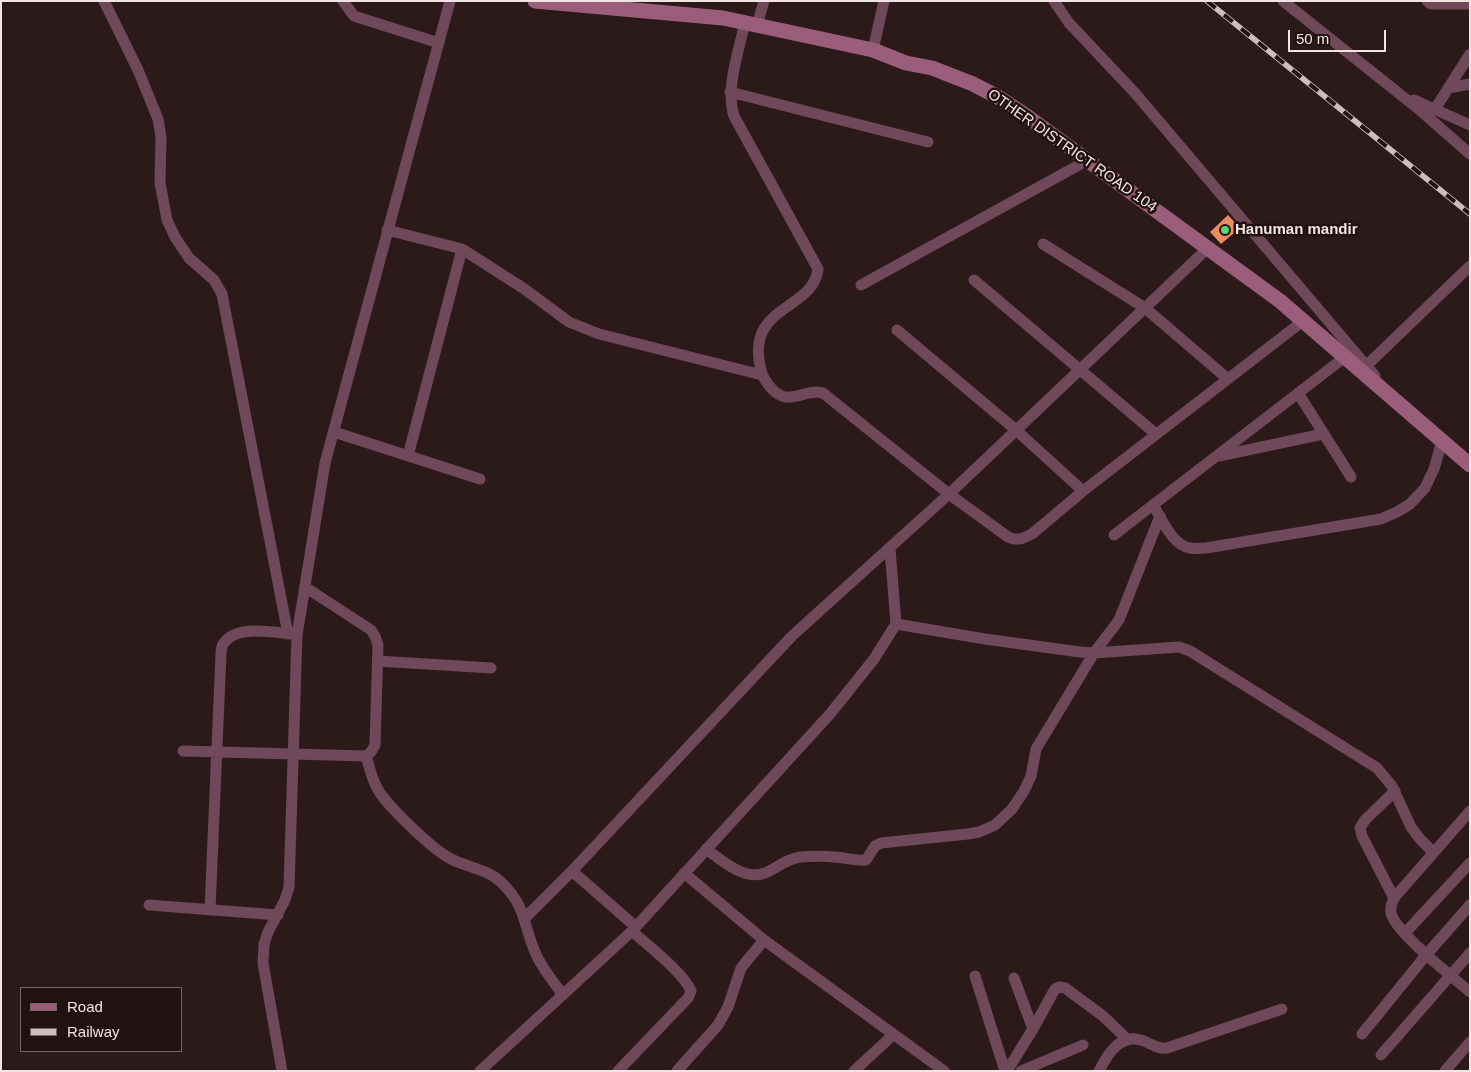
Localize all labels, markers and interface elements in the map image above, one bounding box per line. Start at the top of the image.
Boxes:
scale bar [1291,20,1388,52]
text: 50 m [1296,30,1329,47]
street label: OTHER DISTRICT ROAD 104 [984,86,1160,216]
place label: Hanuman mandir [1235,221,1358,239]
marker: Hanuman mandir [1219,224,1231,236]
legend [20,987,182,1052]
text: Road [67,998,103,1015]
text: Railway [67,1023,120,1040]

